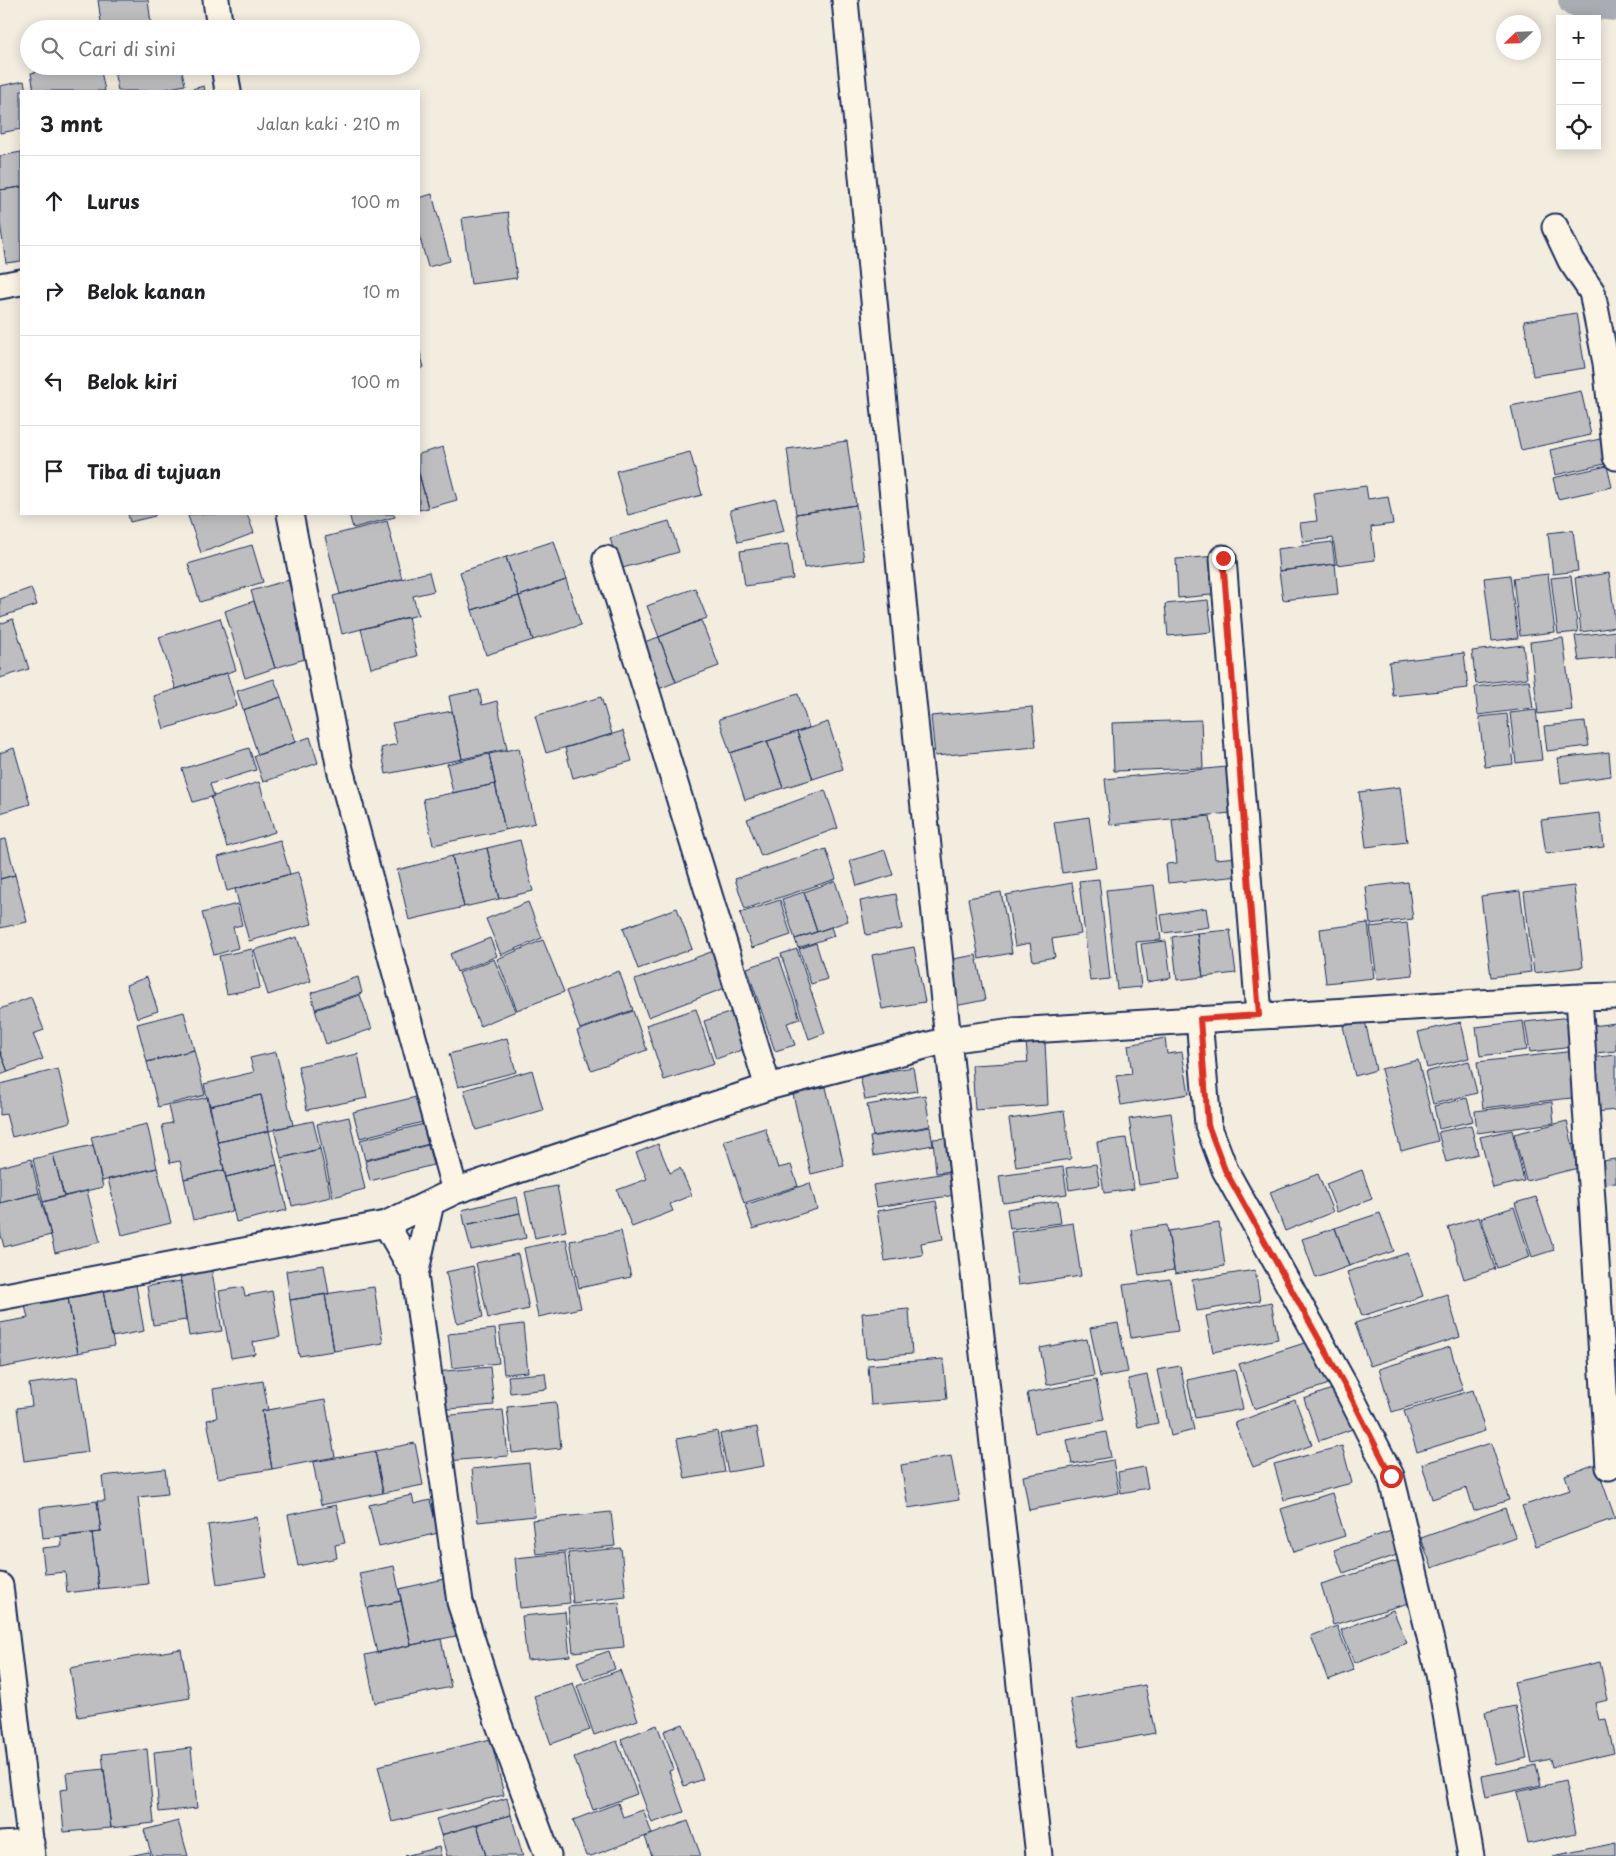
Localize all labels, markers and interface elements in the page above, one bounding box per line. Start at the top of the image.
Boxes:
north arrow [1496,15,1541,60]
map controls [1556,15,1601,150]
button: + [1556,15,1601,60]
search box [20,20,420,75]
icon: search [38,34,66,62]
text: Cari di sini [78,34,176,62]
button: − [1556,60,1601,105]
button: locate [1556,105,1601,150]
text: 3 mnt [40,107,103,139]
text: Jalan kaki · 210 m [256,111,400,135]
icon: ahead [40,187,68,215]
text: Lurus [87,187,140,215]
text: 100 m [351,189,400,213]
icon: right [40,277,68,305]
text: Belok kanan [87,277,206,305]
text: 10 m [363,279,400,303]
icon: left [40,367,68,395]
text: Belok kiri [87,367,177,395]
text: 100 m [351,369,400,393]
icon: arrive [40,457,68,485]
text: Tiba di tujuan [87,457,221,485]
route end [1212,547,1235,570]
route start [1380,1465,1403,1488]

